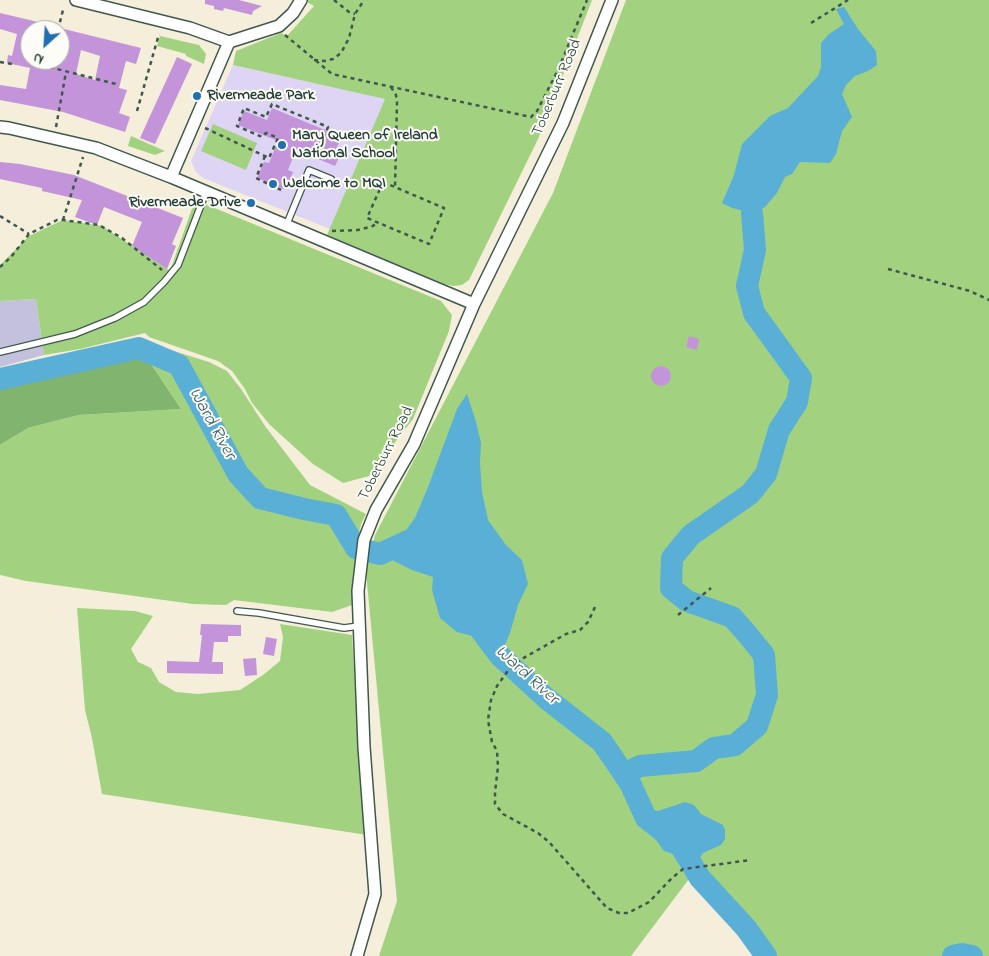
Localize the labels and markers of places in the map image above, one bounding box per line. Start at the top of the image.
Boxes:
place label: Rivermeade Park [207,86,315,106]
marker: Rivermeade Park [191,90,203,102]
place label: Mary Queen of Ireland National School [292,126,438,164]
marker: Mary Queen of Ireland National School [276,139,288,151]
place label: Welcome to MQI [283,174,386,194]
marker: Welcome to MQI [267,178,279,190]
place label: Rivermeade Drive [129,193,241,213]
marker: Rivermeade Drive [245,197,257,209]

